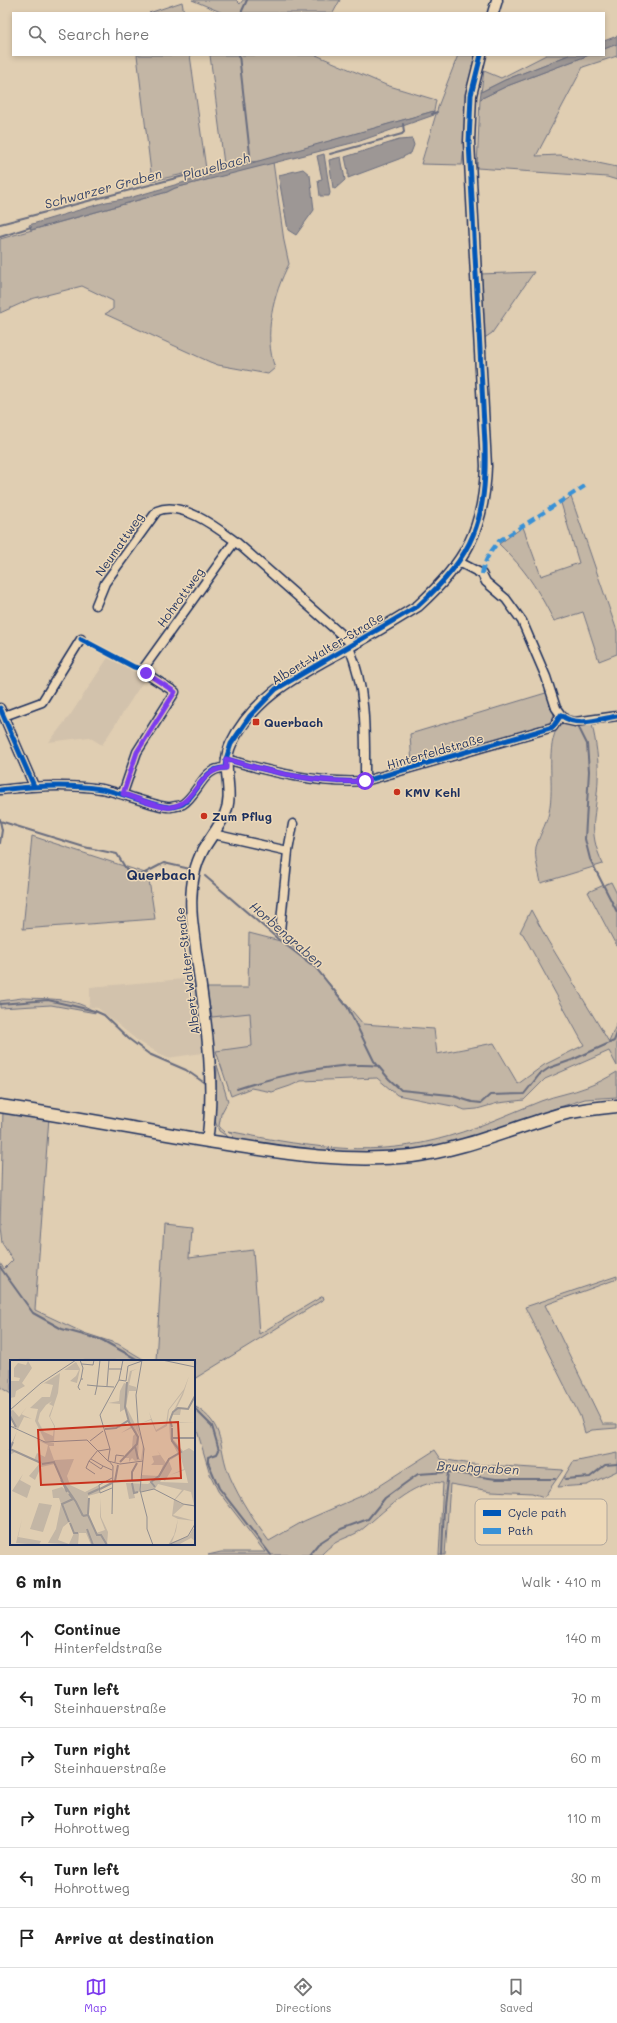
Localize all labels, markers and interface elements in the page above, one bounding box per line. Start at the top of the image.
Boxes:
search box [12,12,605,56]
icon: search [26,23,48,45]
text: Search here [58,24,149,44]
water label: Plauelbach [180,148,252,184]
water label: Schwarzer Graben [42,164,164,212]
street label: Neumattweg [91,509,147,579]
street label: Hohrottweg [153,564,207,630]
street label: Albert-Walter-Straße [268,608,386,688]
route end [137,664,155,682]
place label: Querbach [264,714,323,730]
marker: Querbach [251,717,261,727]
street label: Hinterfeldstraße [385,730,485,772]
route start [356,772,374,790]
place label: KMV Kehl [405,784,460,800]
marker: KMV Kehl [392,787,402,797]
place label: Zum Pflug [212,808,272,824]
marker: Zum Pflug [199,811,209,821]
district label: Querbach [127,865,195,884]
water label: Horbengraben [246,897,328,971]
street label: Albert-Walter-Straße [171,906,203,1036]
inset map [10,1360,195,1545]
water label: Bruchgraben [436,1456,520,1478]
legend [475,1499,607,1545]
text: Cycle path [508,1505,566,1520]
text: Path [508,1523,533,1538]
text: 6 min [16,1570,61,1592]
text: Walk · 410 m [521,1573,601,1590]
text: Continue [54,1619,121,1639]
icon: ahead [16,1627,38,1649]
text: 140 m [565,1629,601,1646]
text: Hinterfeldstraße [54,1639,162,1656]
text: Turn left [54,1679,119,1699]
icon: left [16,1687,38,1709]
text: 70 m [571,1689,601,1706]
text: Steinhauerstraße [54,1699,166,1716]
text: Turn right [54,1739,131,1759]
icon: right [16,1747,38,1769]
text: 60 m [571,1749,601,1766]
text: Steinhauerstraße [54,1759,166,1776]
text: Turn right [54,1799,131,1819]
icon: right [16,1807,38,1829]
text: 110 m [567,1809,601,1826]
text: Hohrottweg [54,1819,130,1836]
text: Turn left [54,1859,119,1879]
icon: left [16,1867,38,1889]
text: 30 m [571,1869,601,1886]
text: Hohrottweg [54,1879,130,1896]
icon: arrive [16,1927,38,1949]
text: Arrive at destination [54,1928,214,1948]
tab: Map [84,1976,107,2015]
tab: Directions [275,1976,331,2015]
tab: Saved [500,1976,533,2015]

